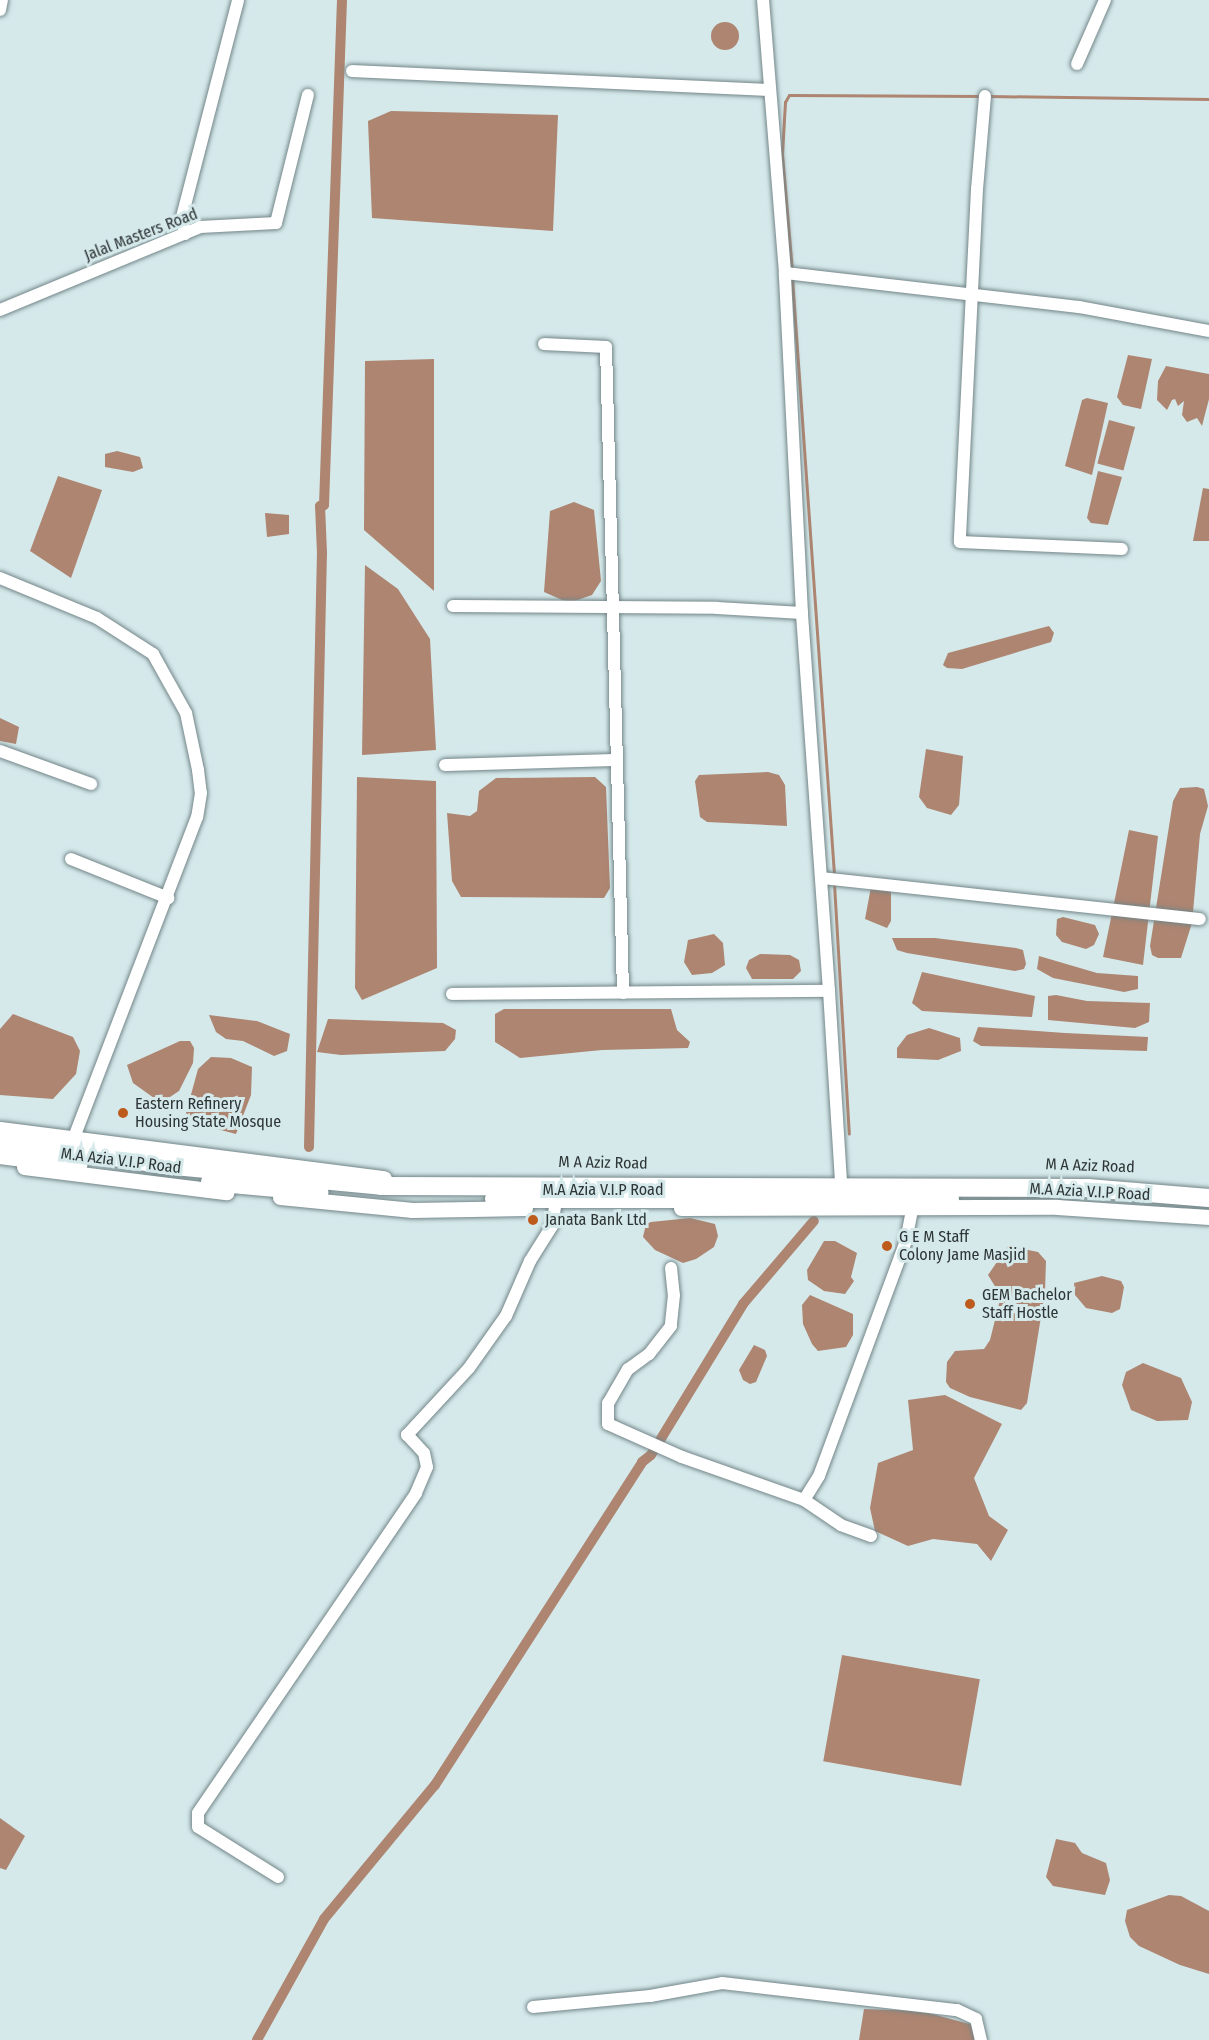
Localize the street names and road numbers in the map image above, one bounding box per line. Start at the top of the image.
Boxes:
street label: Jalal Masters Road [82,205,200,265]
street label: M.A Azia V.I.P Road [60,1144,182,1178]
street label: M A Aziz Road [558,1153,648,1173]
street label: M A Aziz Road [1045,1155,1135,1177]
street label: M.A Azia V.I.P Road [1029,1179,1151,1205]
street label: M.A Azia V.I.P Road [543,1180,663,1200]

